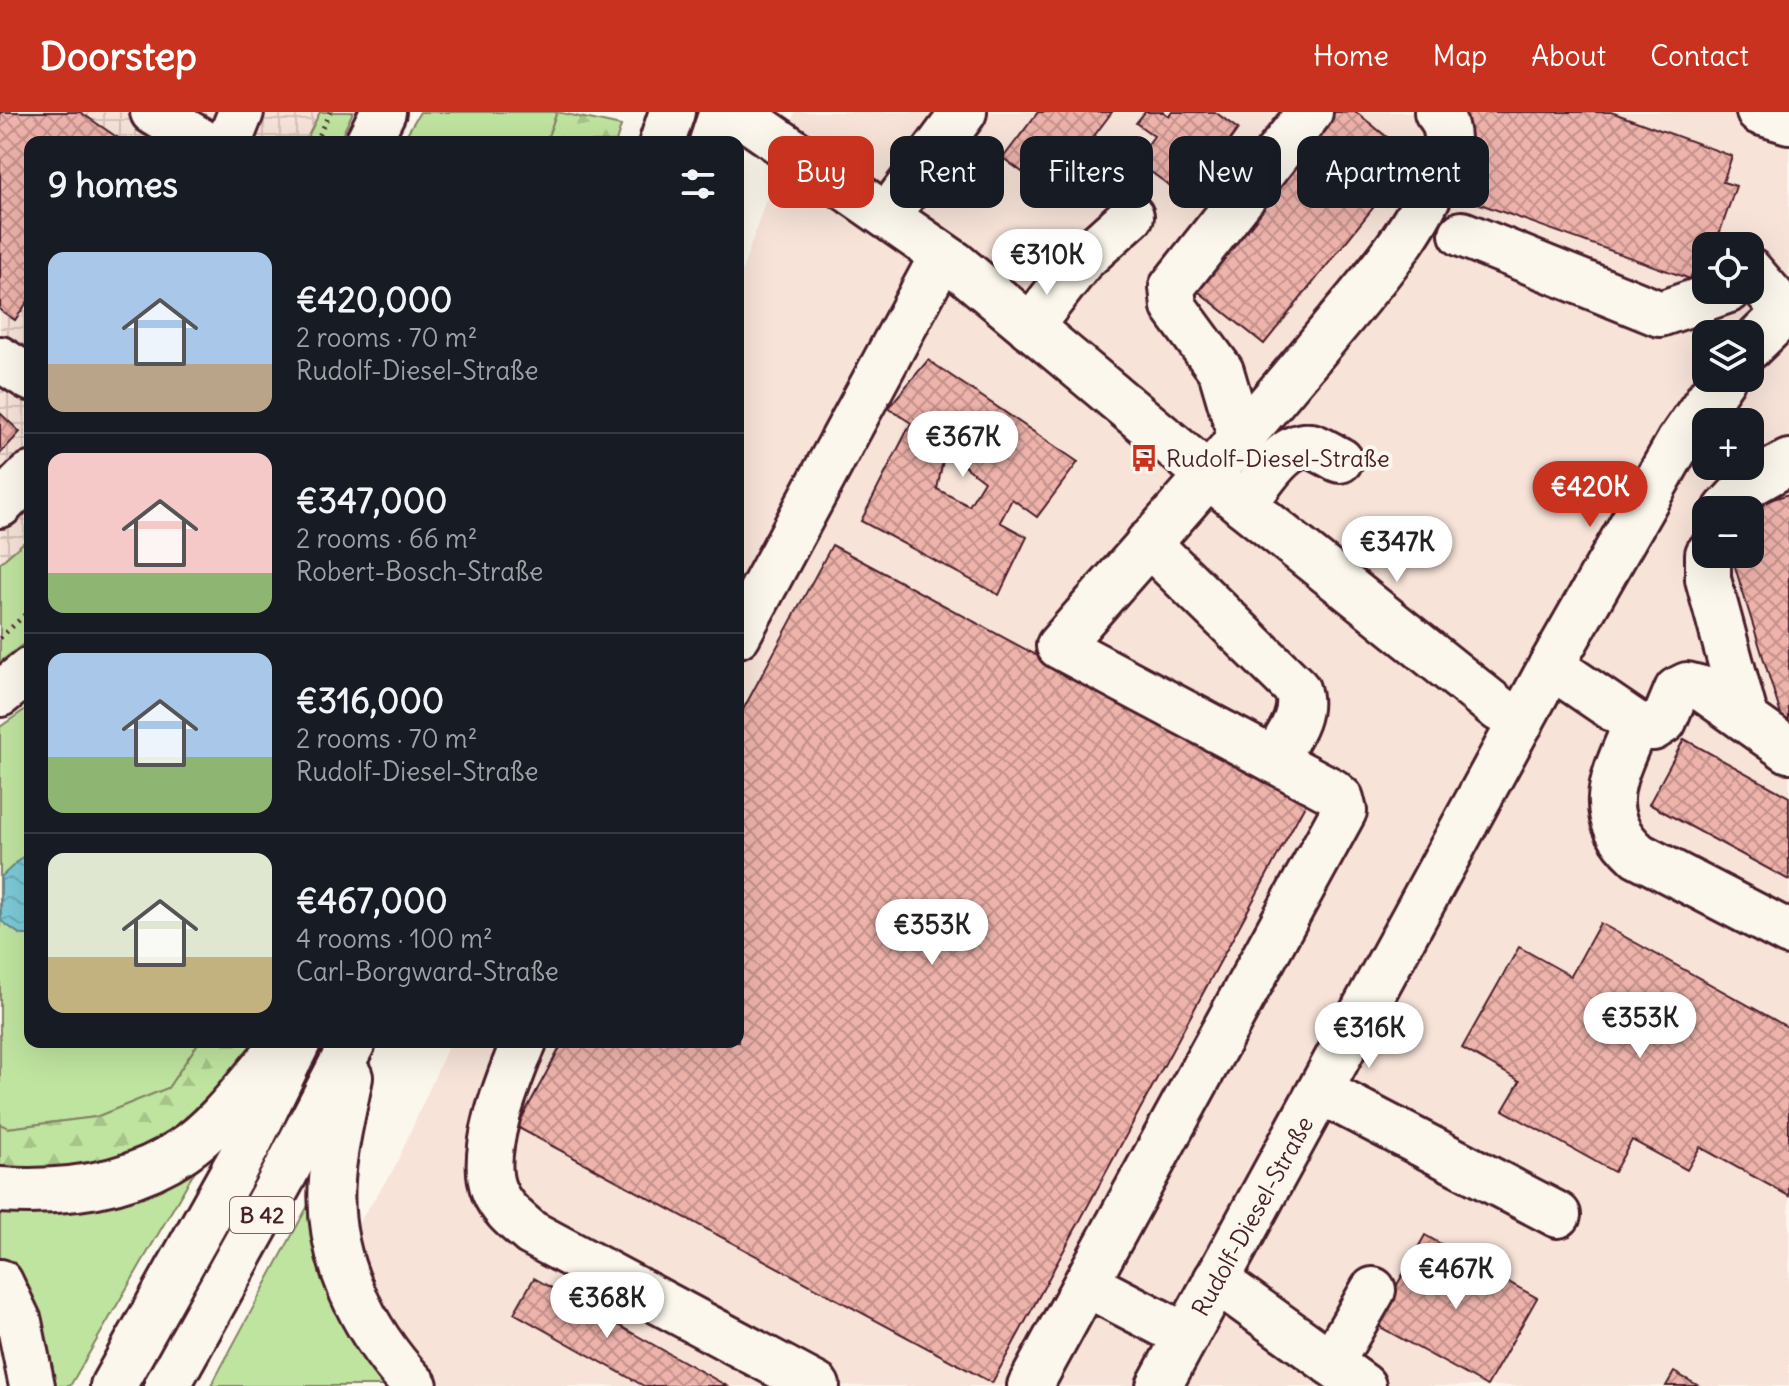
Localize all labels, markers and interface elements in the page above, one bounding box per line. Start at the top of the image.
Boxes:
text: Doorstep [40,33,197,80]
text: Home [1313,38,1389,74]
text: Map [1433,38,1487,74]
text: About [1531,38,1606,74]
text: Contact [1650,38,1749,74]
chip: Buy [768,136,874,208]
chip: Rent [890,136,1004,208]
chip: Filters [1020,136,1153,208]
chip: New [1169,136,1281,208]
chip: Apartment [1297,136,1489,208]
icon: filters [676,162,720,206]
text: 9 homes [48,163,178,206]
pin: €310K [991,229,1103,297]
map controls [1692,232,1764,568]
button: locate [1692,232,1764,304]
text: €310K [1010,238,1084,271]
text: €420,000 [296,278,452,321]
icon: home [112,284,208,380]
button: layers [1692,320,1764,392]
text: 2 rooms · 70 m² [296,321,477,354]
text: Rudolf-Diesel-Straße [296,354,538,387]
button: + [1692,408,1764,480]
pin: €367K [907,411,1019,479]
text: €367K [925,420,1001,453]
bus stop icon: Rudolf-Diesel-Straße [1129,443,1159,473]
place label: Rudolf-Diesel-Straße [1166,443,1390,473]
pin: €420K [1534,461,1646,529]
text: €420K [1551,470,1629,503]
text: €347,000 [296,479,447,522]
icon: home [112,485,208,581]
button: − [1692,496,1764,568]
pin: €347K [1341,516,1453,584]
text: 2 rooms · 66 m² [296,522,478,555]
text: €347K [1359,525,1435,558]
text: Robert-Bosch-Straße [296,555,543,588]
text: €316,000 [296,679,444,722]
icon: home [112,685,208,781]
text: 2 rooms · 70 m² [296,722,477,755]
text: Rudolf-Diesel-Straße [296,755,538,788]
text: €467,000 [296,879,448,922]
icon: home [112,885,208,981]
pin: €353K [876,899,988,967]
text: €353K [893,908,971,941]
text: 4 rooms · 100 m² [296,922,493,955]
text: Carl-Borgward-Straße [296,955,559,988]
pin: €353K [1584,992,1696,1060]
text: €353K [1601,1001,1679,1034]
pin: €316K [1313,1002,1425,1070]
text: €316K [1333,1011,1405,1044]
street label: Rudolf-Diesel-Straße [1185,1111,1319,1321]
road number: B 42 [230,1197,294,1233]
pin: €467K [1400,1243,1512,1311]
text: €467K [1418,1252,1494,1285]
pin: €368K [551,1272,663,1340]
text: €368K [568,1281,646,1314]

